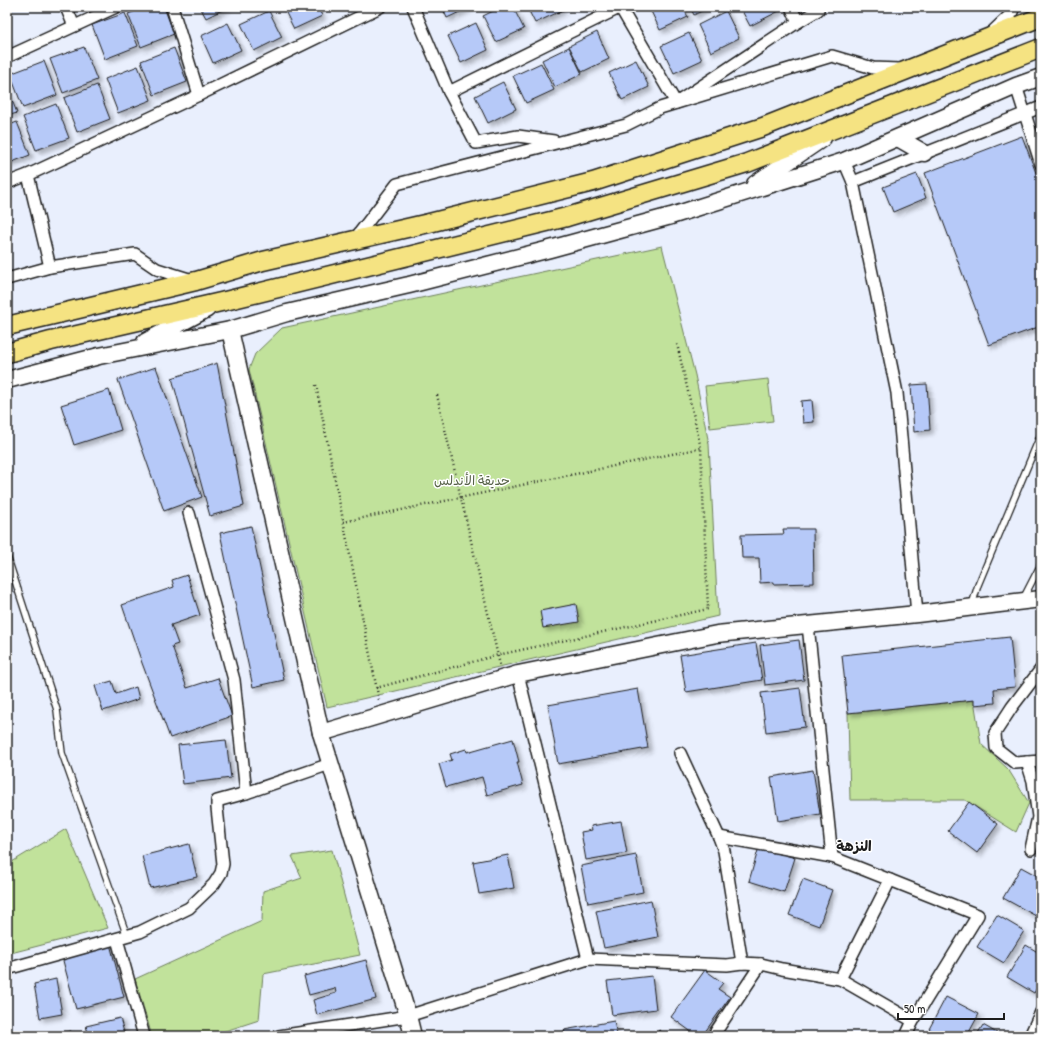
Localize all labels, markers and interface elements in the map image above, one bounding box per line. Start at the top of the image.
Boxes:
park label: حديقة الأندلس [434,471,510,489]
district label: النزهة [836,836,872,855]
scale bar [898,995,1004,1021]
text: 50 m [904,1000,925,1017]

